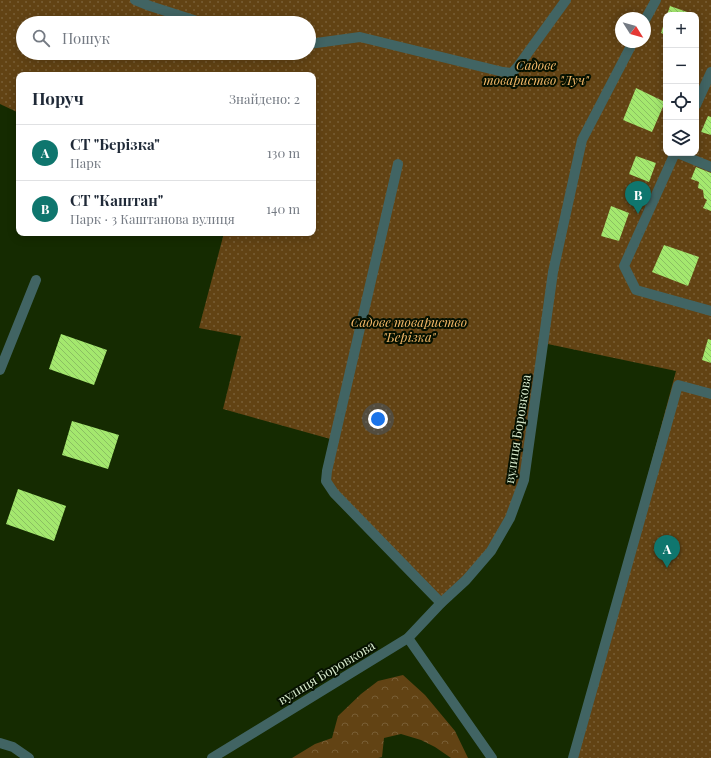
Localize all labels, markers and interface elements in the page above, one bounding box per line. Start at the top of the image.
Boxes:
north arrow [615,12,651,48]
map controls [663,12,699,156]
button: + [663,12,699,48]
search box [16,16,316,60]
icon: search [30,27,52,49]
text: Пошук [62,28,110,48]
button: − [663,48,699,84]
park label: Садове товариство "Луч" [483,56,590,88]
button: locate [663,84,699,120]
text: Поруч [32,87,84,109]
text: Знайдено: 2 [229,90,300,107]
button: layers [663,120,699,156]
text: СТ "Берізка" [70,134,160,154]
text: A [41,144,49,161]
text: 130 m [267,144,300,161]
text: Парк [70,154,101,171]
pin: B [625,181,651,214]
text: СТ "Каштан" [70,190,163,210]
text: B [41,200,49,217]
text: 140 m [266,200,300,217]
text: Парк · 3 Каштанова вулиця [70,210,235,227]
park label: Садове товариство "Берізка" [351,313,467,345]
street label: вулиця Боровкова [500,373,534,485]
your location [368,409,388,429]
pin: A [654,535,680,568]
street label: вулиця Боровкова [274,636,378,708]

